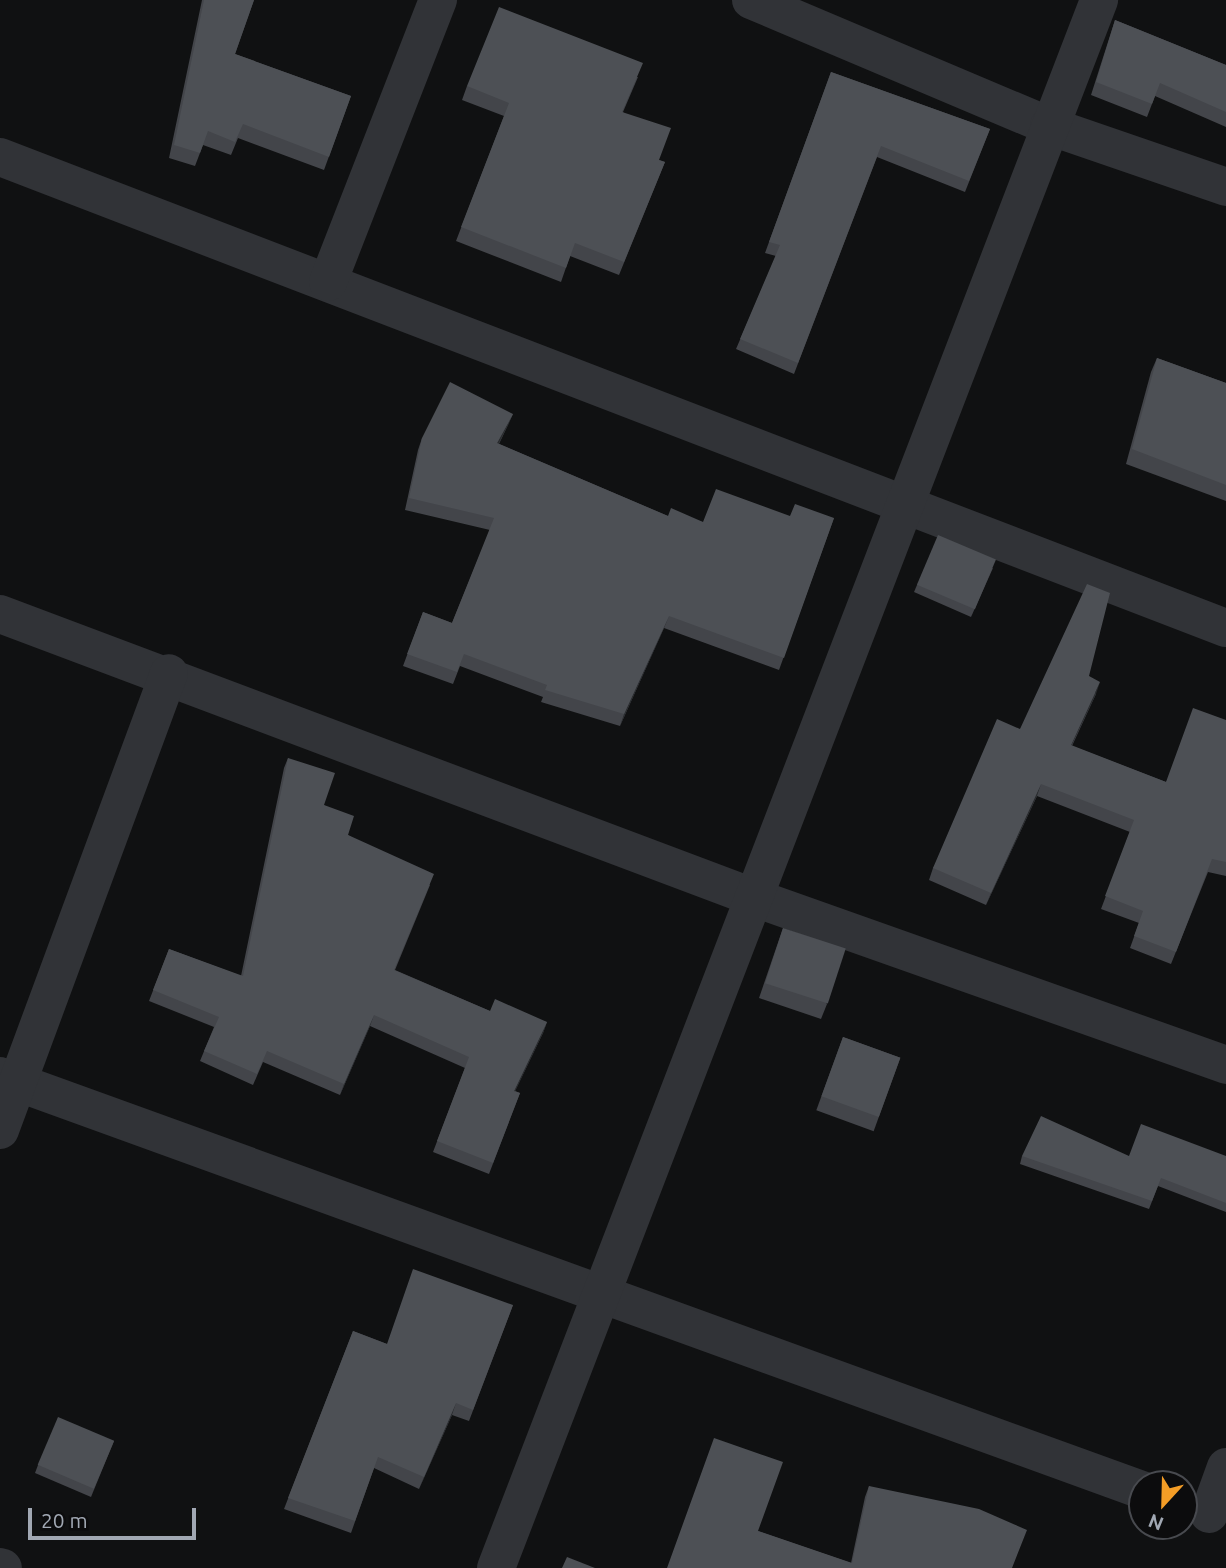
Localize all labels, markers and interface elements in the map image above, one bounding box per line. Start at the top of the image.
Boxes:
north arrow [1128,1470,1198,1540]
scale bar [32,1494,200,1538]
text: 20 m [41,1508,88,1532]
text: N [1145,1510,1167,1535]

